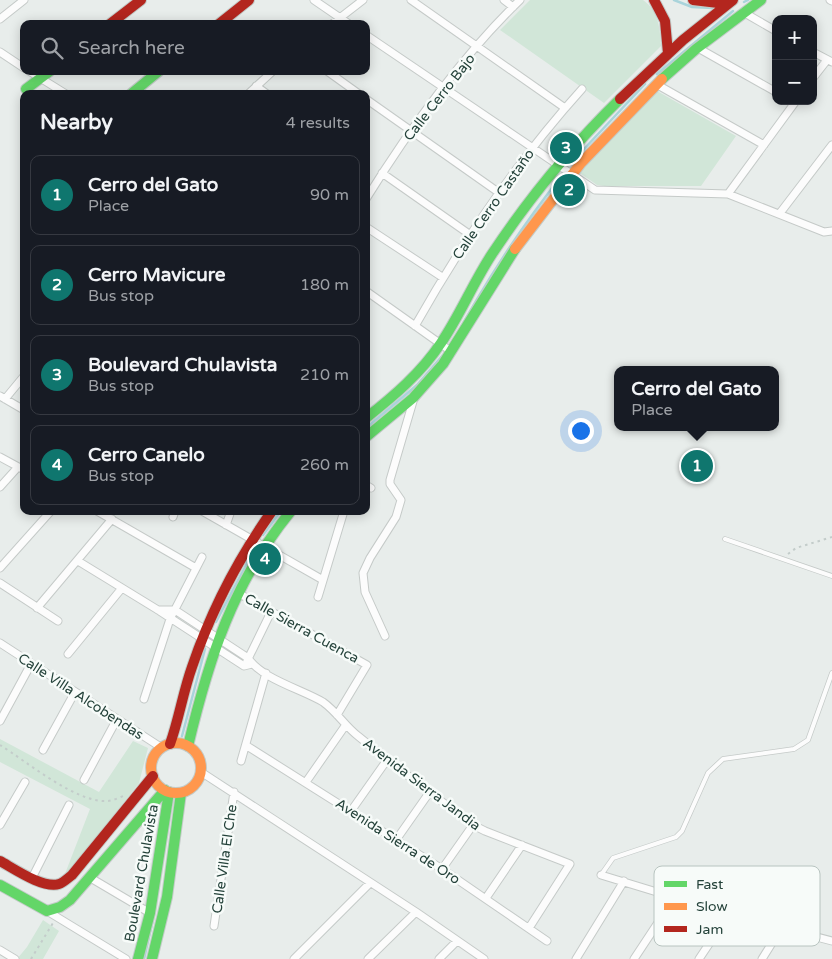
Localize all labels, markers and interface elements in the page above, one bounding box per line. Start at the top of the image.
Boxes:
map controls [772,15,817,105]
button: + [772,15,817,60]
search box [20,20,370,75]
icon: search [38,34,66,62]
text: Search here [78,37,185,59]
street label: Calle Cerro Bajo [400,50,479,144]
button: − [772,60,817,105]
text: Nearby [40,110,113,135]
text: 4 results [286,113,350,133]
pin: 3 [550,129,582,167]
street label: Calle Cerro Castaño [449,146,538,263]
pin: 2 [553,171,585,209]
text: Cerro del Gato [88,174,218,196]
text: 1 [52,185,62,205]
text: 90 m [310,185,349,205]
text: Place [88,196,129,216]
text: Cerro Mavicure [88,264,226,286]
text: 2 [52,275,62,295]
text: 180 m [300,275,349,295]
text: Bus stop [88,286,154,306]
text: Boulevard Chulavista [88,354,277,376]
text: 3 [52,365,62,385]
text: 210 m [300,365,349,385]
popup [614,366,779,431]
text: Bus stop [88,376,154,396]
text: Cerro del Gato [631,378,762,400]
text: Place [631,400,672,420]
your location [568,418,594,444]
text: Cerro Canelo [88,444,205,466]
pin: 1 [681,447,713,485]
text: 4 [52,455,62,475]
text: 260 m [300,455,349,475]
text: Bus stop [88,466,154,486]
pin: 4 [249,540,281,578]
street label: Calle Sierra Cuenca [242,590,362,667]
street label: Calle Villa Alcobendas [15,649,147,743]
street label: Avenida Sierra Jandia [360,735,484,834]
street label: Avenida Sierra de Oro [332,795,463,888]
street label: Boulevard Chulavista [121,803,162,943]
street label: Calle Villa El Che [208,803,241,915]
legend [654,866,820,946]
text: Fast [696,876,724,893]
text: Slow [696,898,728,915]
text: Jam [696,921,723,938]

